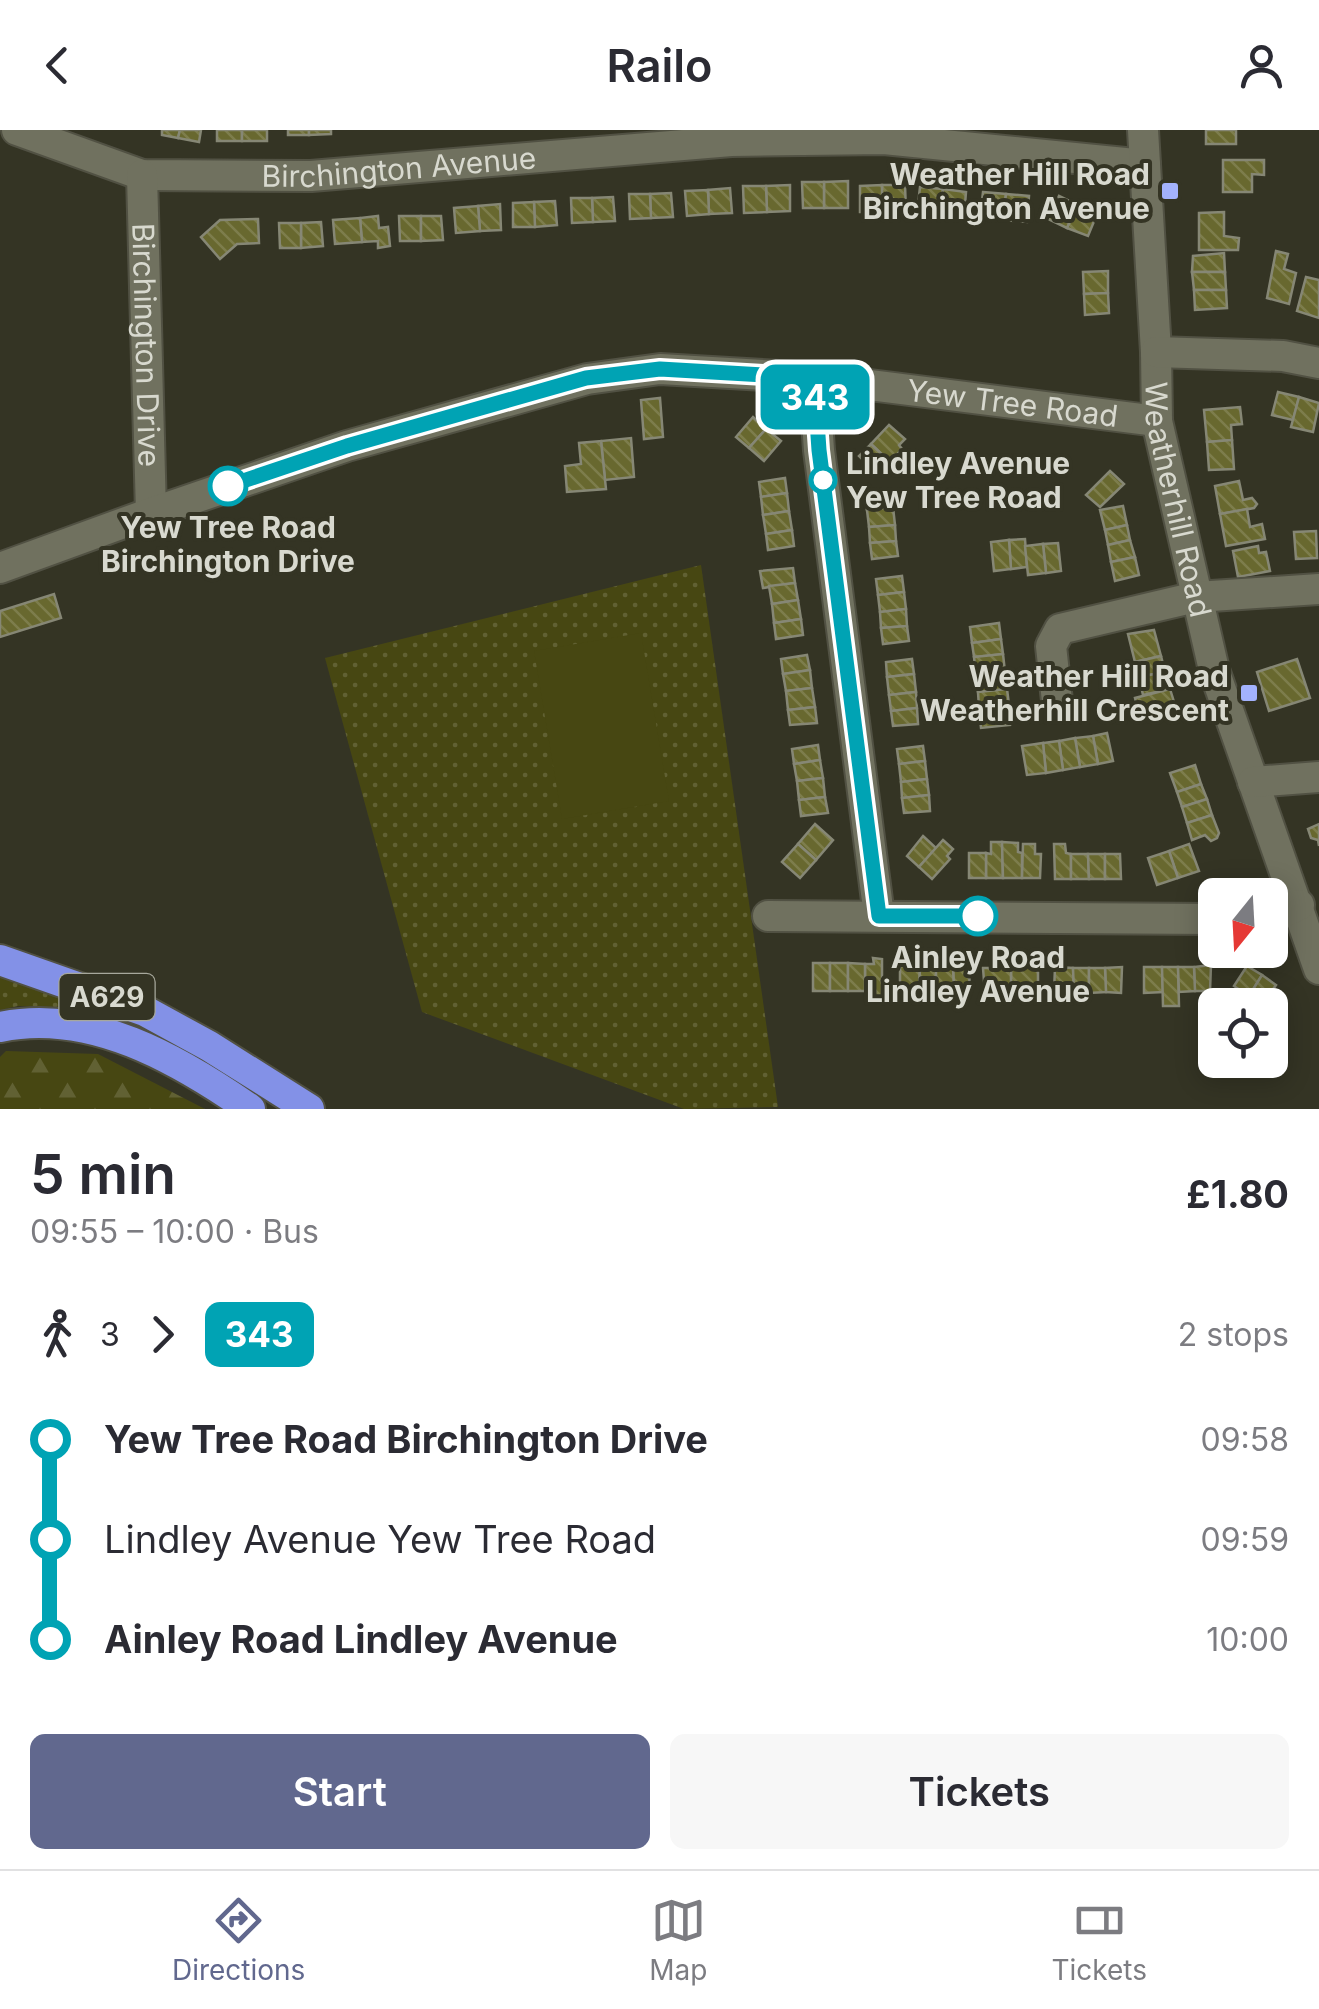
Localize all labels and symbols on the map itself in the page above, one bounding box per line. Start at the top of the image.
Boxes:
street label: Birchington Avenue [261,139,537,194]
place label: Weather Hill Road Birchington Avenue [863,156,1150,226]
marker: Weather Hill Road Birchington Avenue [1159,180,1181,202]
street label: Birchington Drive [125,222,168,467]
line badge: 343 [758,364,872,430]
street label: Yew Tree Road [905,372,1120,434]
street label: Weatherhill Road [1138,381,1219,621]
place label: Lindley Avenue Yew Tree Road [846,445,1070,515]
marker: Yew Tree Road Birchington Drive [209,467,247,505]
marker: Lindley Avenue Yew Tree Road [810,467,836,493]
place label: Yew Tree Road Birchington Drive [101,509,355,579]
place label: Weather Hill Road Weatherhill Crescent [920,658,1229,728]
marker: Weather Hill Road Weatherhill Crescent [1238,682,1260,704]
north arrow [1198,878,1288,968]
marker: Ainley Road Lindley Avenue [959,897,997,935]
place label: Ainley Road Lindley Avenue [866,939,1090,1009]
road number: A629 [59,974,154,1020]

